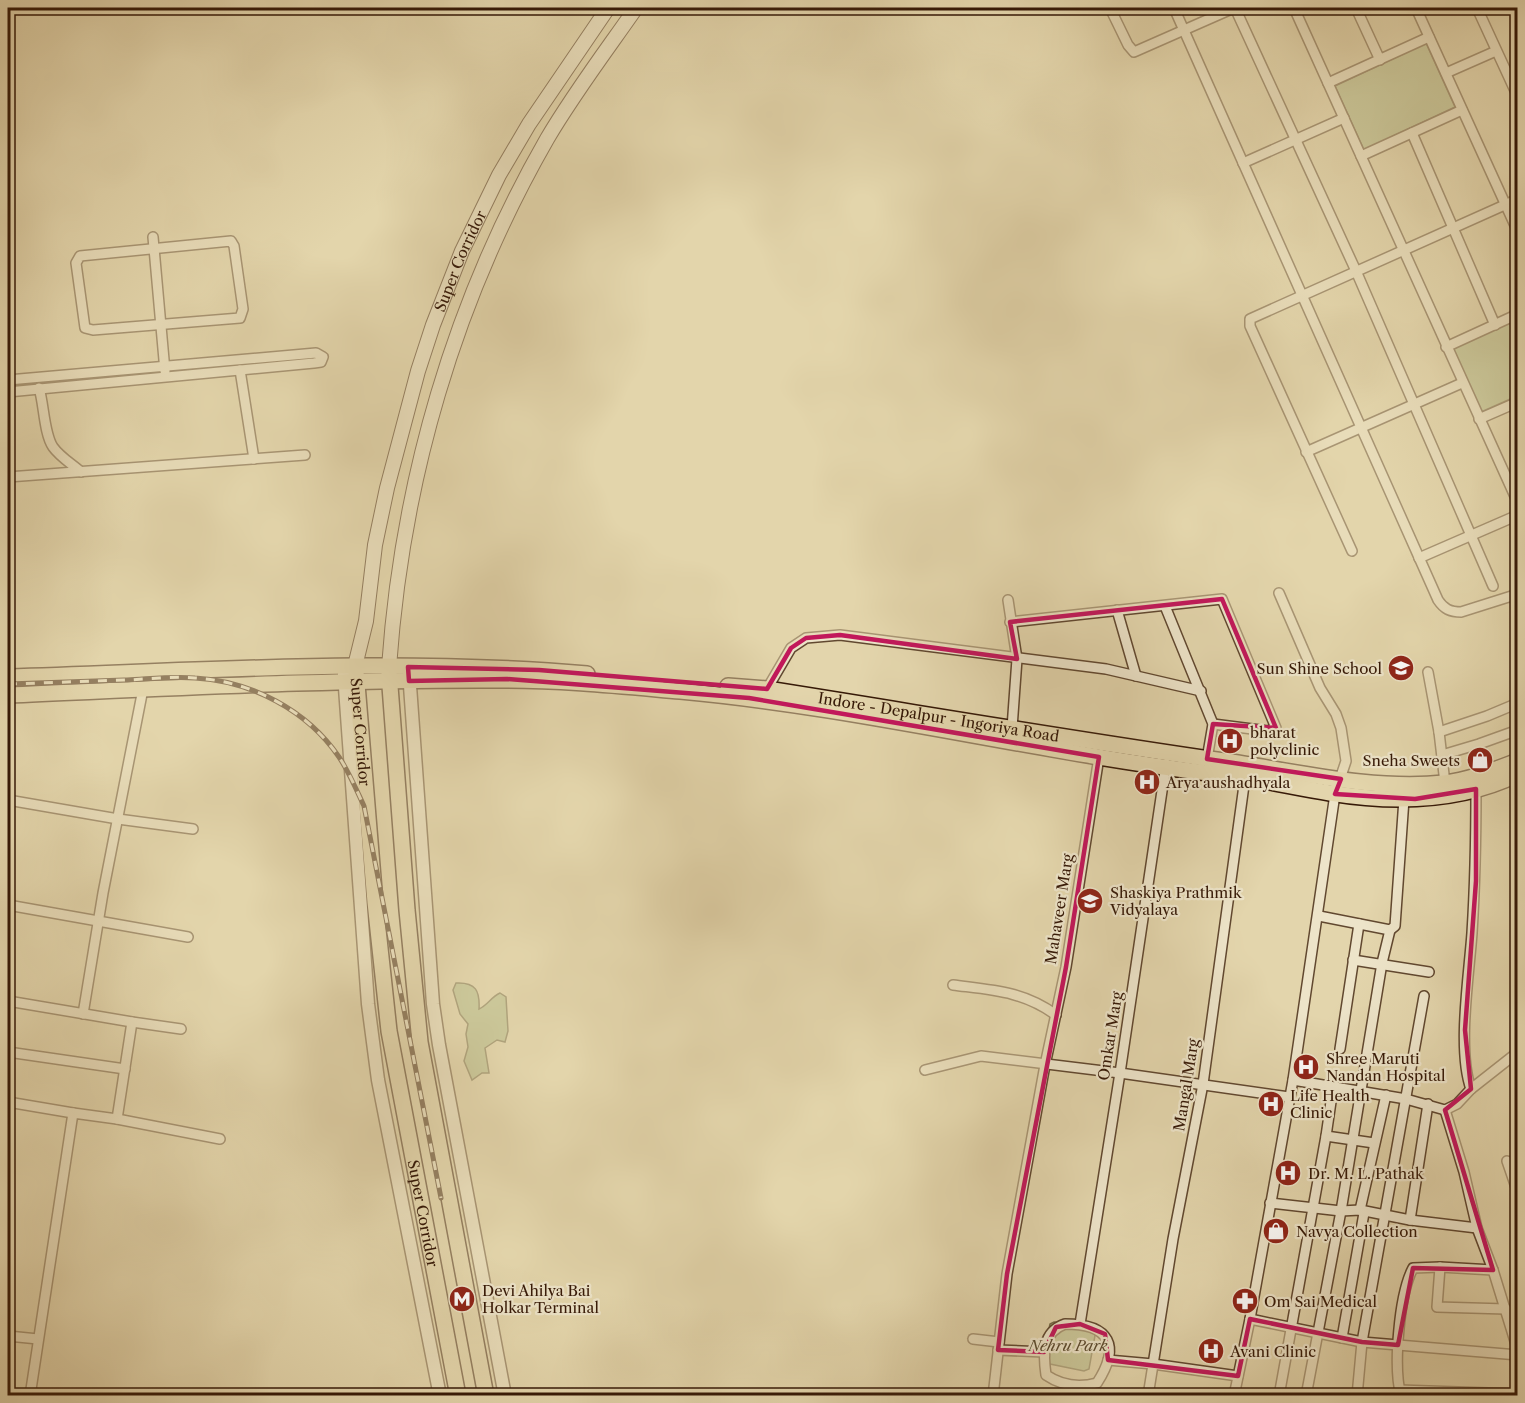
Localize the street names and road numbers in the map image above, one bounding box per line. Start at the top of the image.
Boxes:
street label: Super Corridor [430,206,490,314]
street label: Super Corridor [347,677,375,787]
street label: Indore - Depalpur - Ingoriya Road [817,688,1061,745]
street label: Mahaveer Marg [1041,852,1077,966]
street label: Omkar Marg [1094,990,1126,1082]
street label: Mangal Marg [1169,1037,1203,1133]
street label: Super Corridor [404,1158,443,1269]

